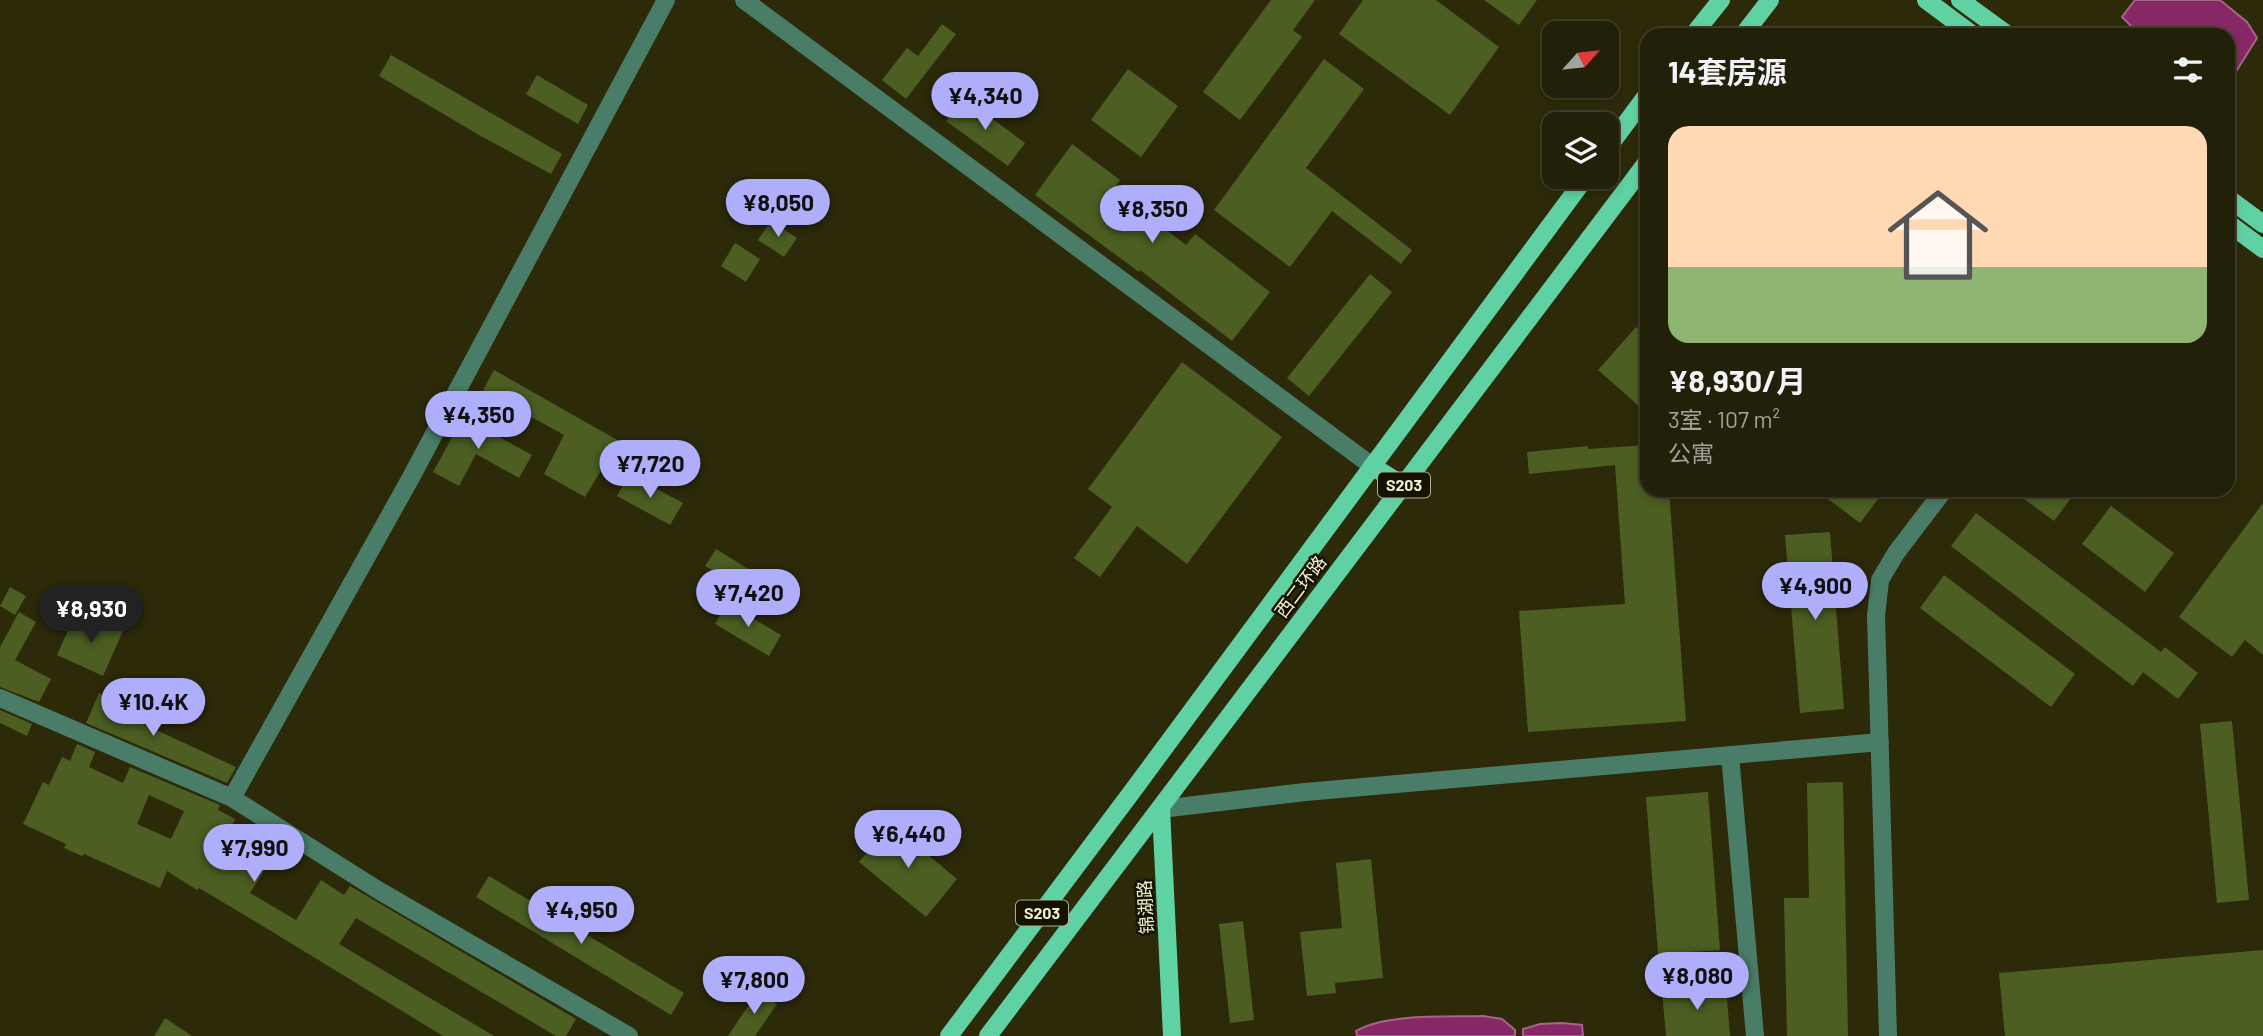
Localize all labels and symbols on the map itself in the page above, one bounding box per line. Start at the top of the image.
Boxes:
north arrow [1542,21,1619,98]
pin: ¥4,340 [928,72,1042,132]
pin: ¥8,050 [721,180,835,239]
pin: ¥8,350 [1095,186,1209,245]
pin: ¥4,350 [421,392,535,451]
pin: ¥7,720 [593,440,707,500]
road number: S203 [1378,472,1430,498]
street label: 西二环路 [1270,551,1331,622]
pin: ¥4,900 [1758,562,1872,622]
pin: ¥7,420 [691,570,805,629]
pin: ¥8,930 [34,586,148,645]
pin: ¥10.4K [96,678,210,738]
pin: ¥6,440 [851,810,965,870]
pin: ¥7,990 [197,824,311,884]
street label: 锦湖路 [1133,880,1157,935]
pin: ¥4,950 [524,886,638,946]
road number: S203 [1016,900,1068,925]
pin: ¥8,080 [1640,953,1754,1012]
pin: ¥7,800 [697,956,811,1016]

